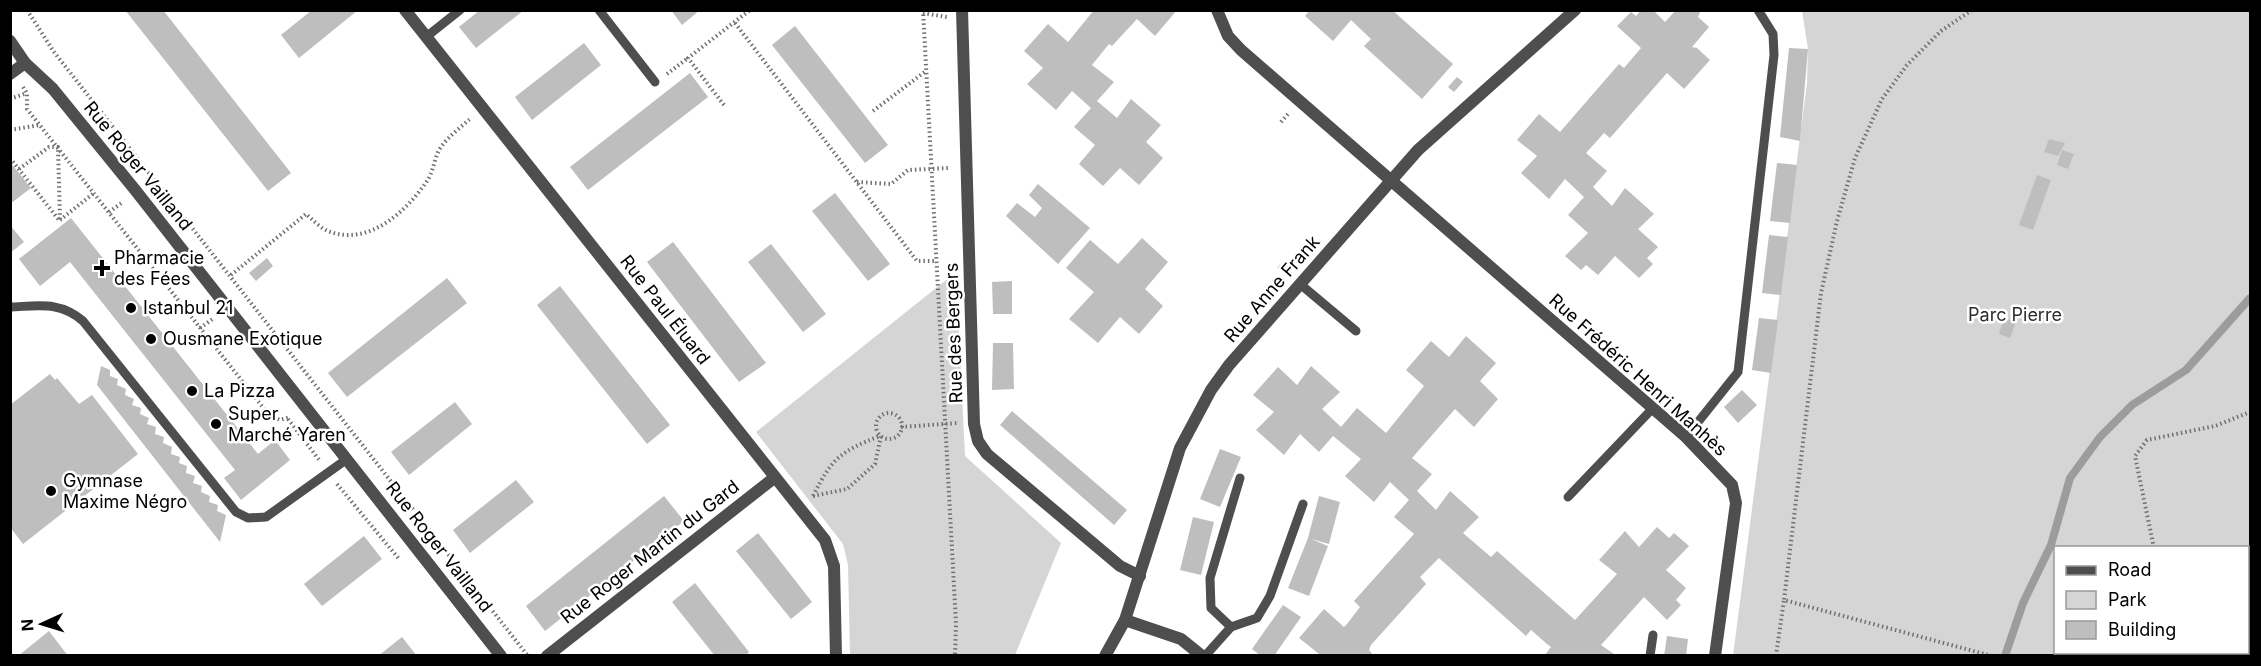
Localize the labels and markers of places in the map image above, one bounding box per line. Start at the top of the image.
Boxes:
place label: Pharmacie des Fées [114,247,204,289]
marker: Pharmacie des Fées [95,261,109,275]
place label: Istanbul 21 [143,297,233,318]
marker: Istanbul 21 [124,301,138,315]
place label: Ousmane Exotique [163,328,322,349]
marker: Ousmane Exotique [144,332,158,346]
place label: La Pizza [204,380,275,401]
marker: La Pizza [185,384,199,398]
place label: Super Marché Yaren [228,403,346,445]
marker: Super Marché Yaren [209,417,223,431]
place label: Gymnase Maxime Négro [63,470,187,512]
marker: Gymnase Maxime Négro [44,484,58,498]

